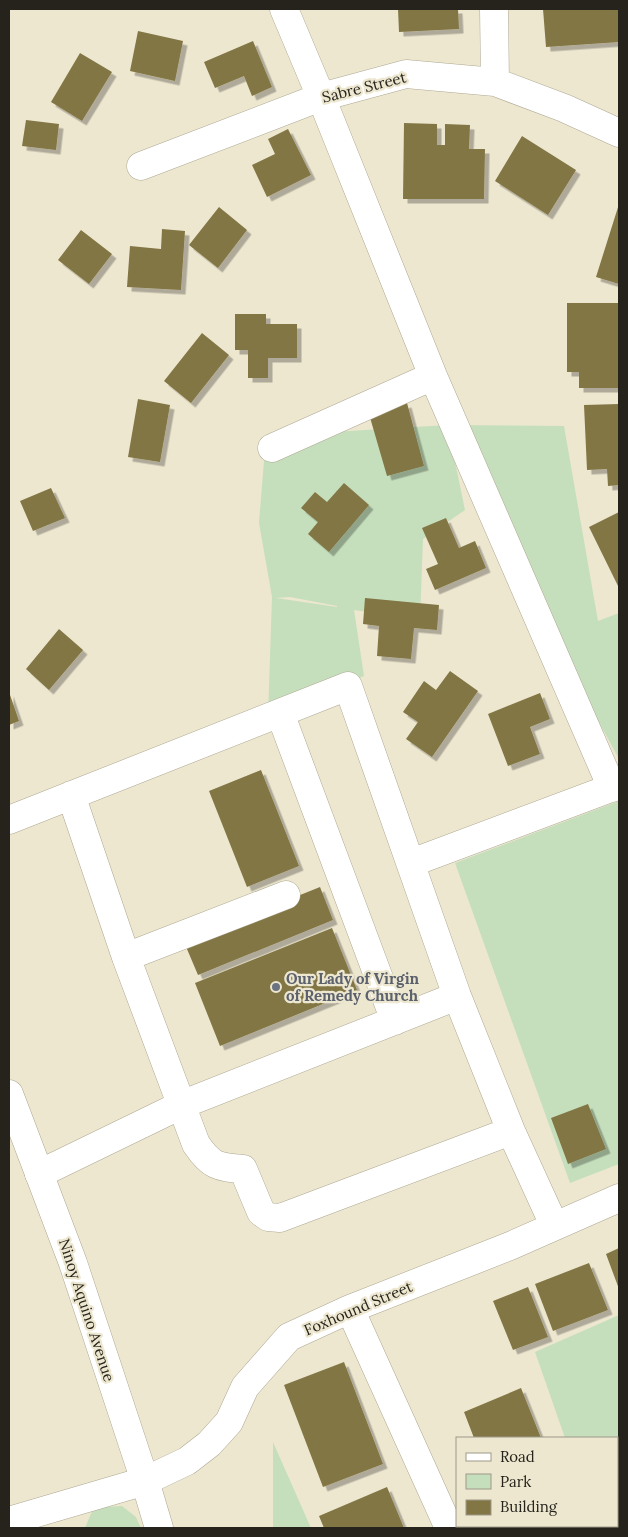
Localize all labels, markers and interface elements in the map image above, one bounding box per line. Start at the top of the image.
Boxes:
street label: Sabre Street [320,67,408,107]
place label: Our Lady of Virgin of Remedy Church [286,969,420,1005]
marker: Our Lady of Virgin of Remedy Church [270,981,282,993]
street label: Ninoy Aquino Avenue [55,1236,119,1384]
street label: Foxhound Street [301,1277,415,1339]
legend [456,1437,618,1527]
text: Road [500,1447,535,1466]
text: Park [500,1472,531,1491]
text: Building [500,1497,558,1516]

